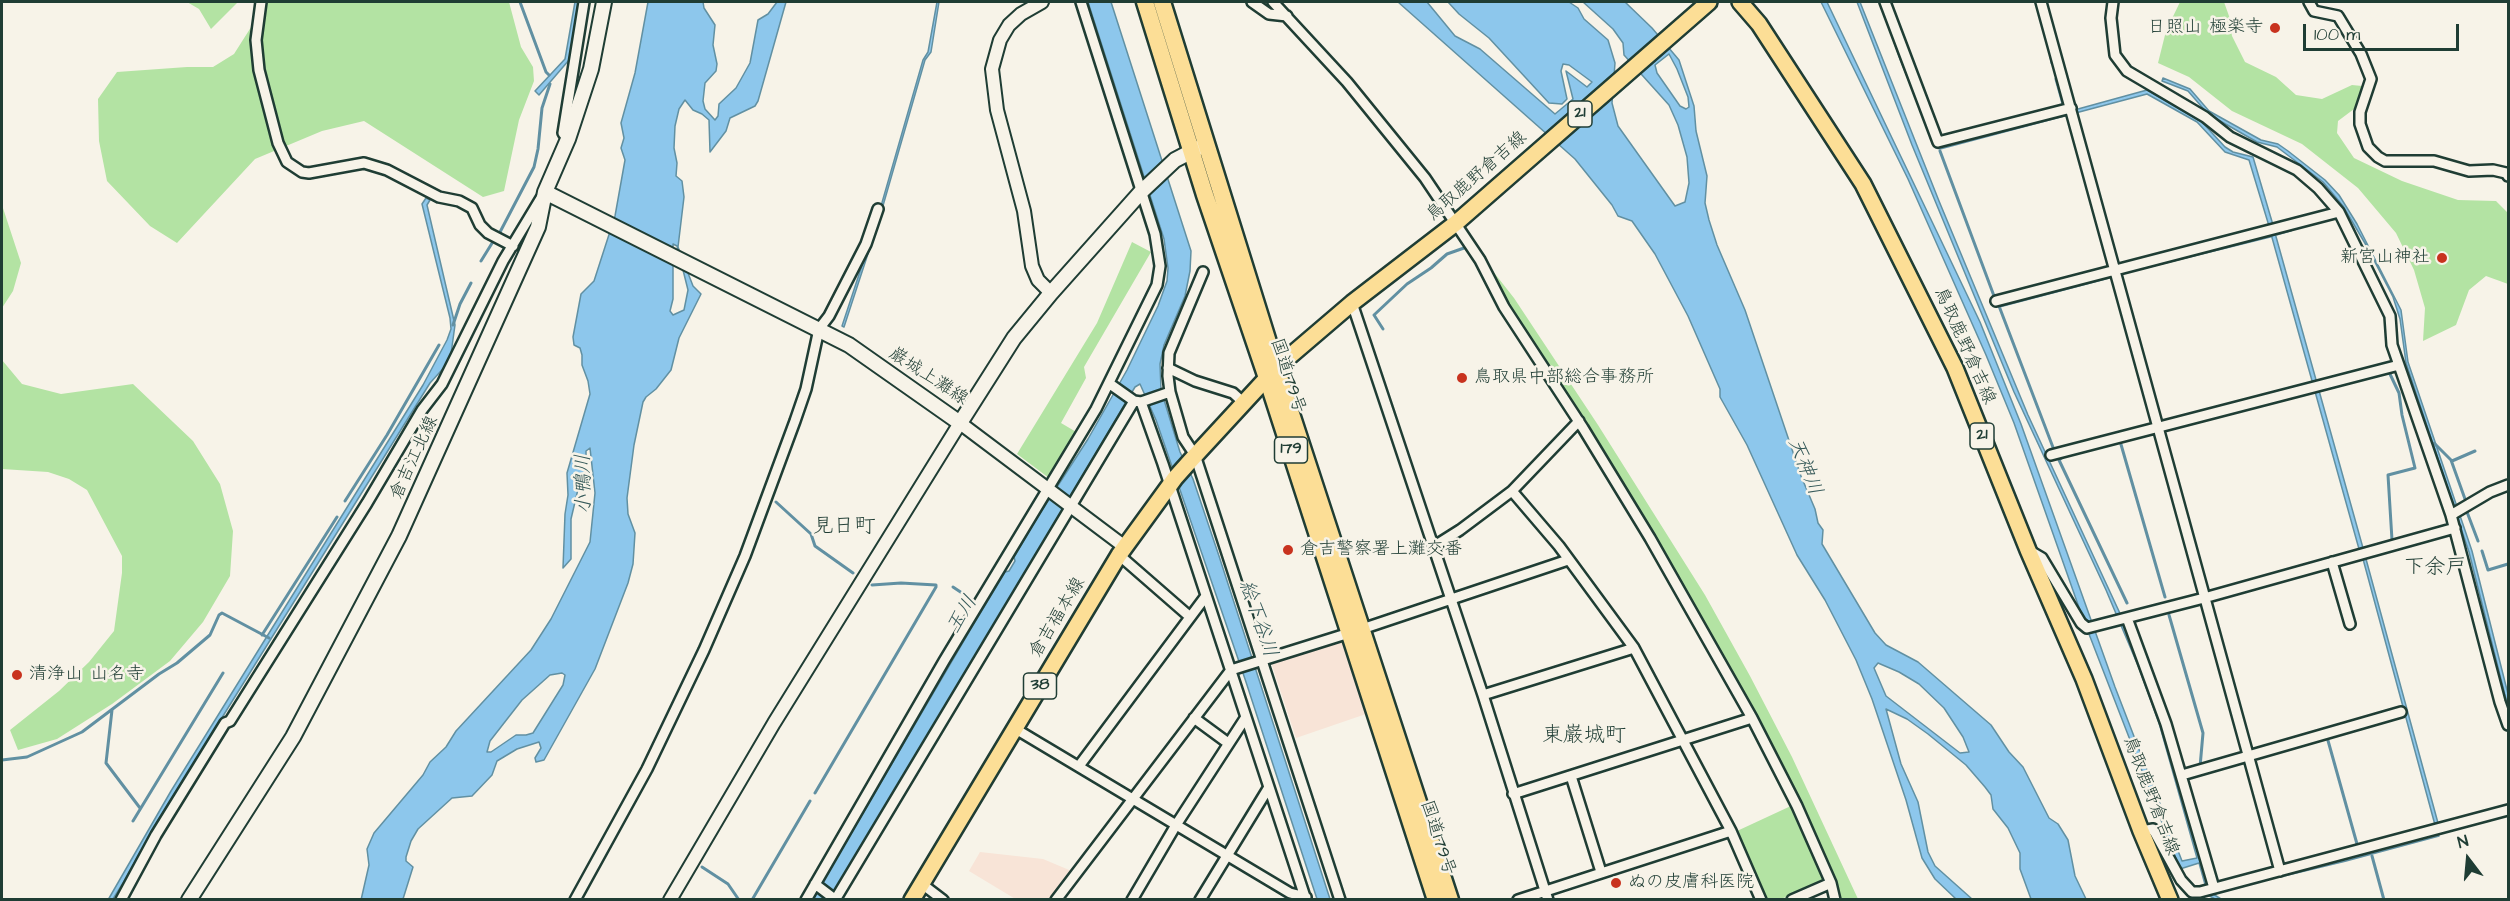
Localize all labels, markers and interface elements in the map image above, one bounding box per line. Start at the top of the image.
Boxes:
scale bar [2306,12,2462,50]
place label: 日照山 極楽寺 [2148,17,2263,39]
marker: 日照山 極楽寺 [2268,21,2282,35]
text: 100 m [2314,22,2360,47]
road number: 21 [1568,101,1592,127]
street label: 鳥取鹿野倉吉線 [1422,128,1532,226]
place label: 新宮山神社 [2340,247,2430,269]
marker: 新宮山神社 [2435,251,2449,265]
street label: 鳥取鹿野倉吉線 [1929,284,1999,408]
street label: 国道179号 [1265,336,1309,416]
street label: 巌城上灘線 [884,343,972,411]
place label: 鳥取県中部総合事務所 [1474,367,1654,389]
marker: 鳥取県中部総合事務所 [1455,371,1469,385]
street label: 倉吉江北線 [386,413,444,503]
road number: 21 [1970,423,1994,449]
water label: 天神川 [1782,435,1826,499]
road number: 179 [1274,437,1308,463]
water label: 小鴨川 [572,454,598,514]
district label: 見日町 [813,515,875,541]
place label: 倉吉警察署上灘交番 [1300,539,1462,561]
marker: 倉吉警察署上灘交番 [1281,543,1295,557]
district label: 下余戸 [2404,556,2466,582]
street label: 倉吉福本線 [1026,574,1090,662]
water label: 絵下谷川 [1233,577,1281,661]
water label: 玉川 [942,592,984,638]
place label: 清浄山 山名寺 [29,664,144,686]
marker: 清浄山 山名寺 [10,668,24,682]
road number: 38 [1024,673,1056,699]
district label: 東巌城町 [1542,724,1626,750]
street label: 鳥取鹿野倉吉線 [2117,733,2183,859]
street label: 国道179号 [1415,798,1459,878]
north arrow [2438,829,2498,889]
text: N [2455,830,2471,854]
place label: ぬの皮膚科医院 [1628,872,1754,894]
marker: ぬの皮膚科医院 [1609,876,1623,890]

